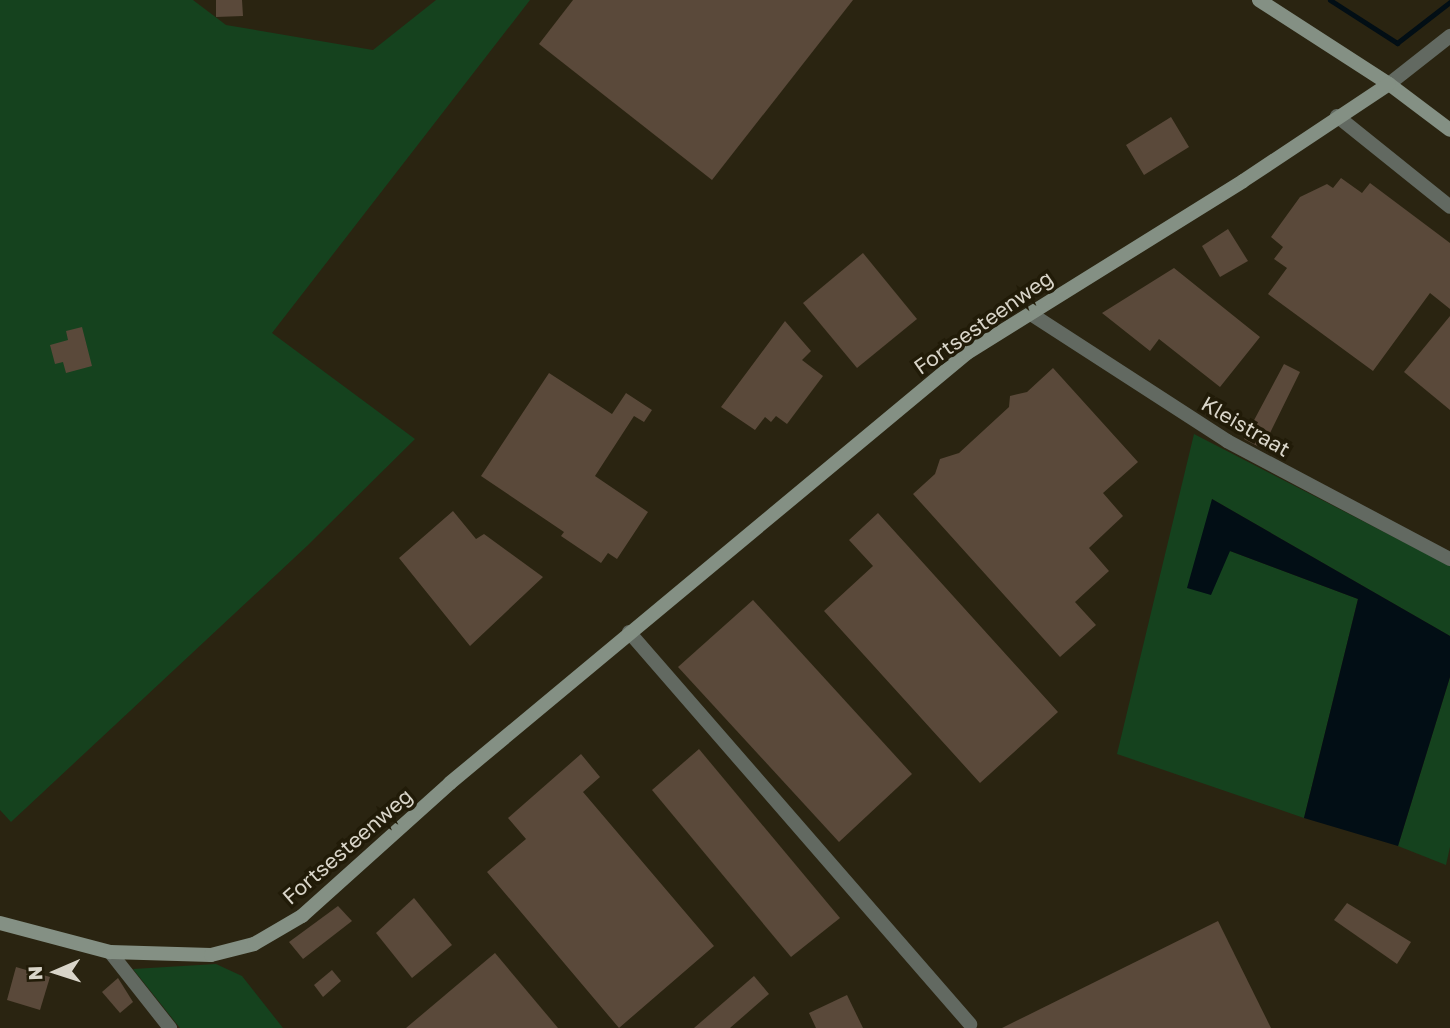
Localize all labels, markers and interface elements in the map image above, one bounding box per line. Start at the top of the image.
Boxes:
street label: Fortsesteenweg [909,265,1057,379]
street label: Kleistraat [1197,391,1295,461]
street label: Fortsesteenweg [277,783,417,909]
north arrow [21,937,91,1007]
text: N [23,965,46,981]

